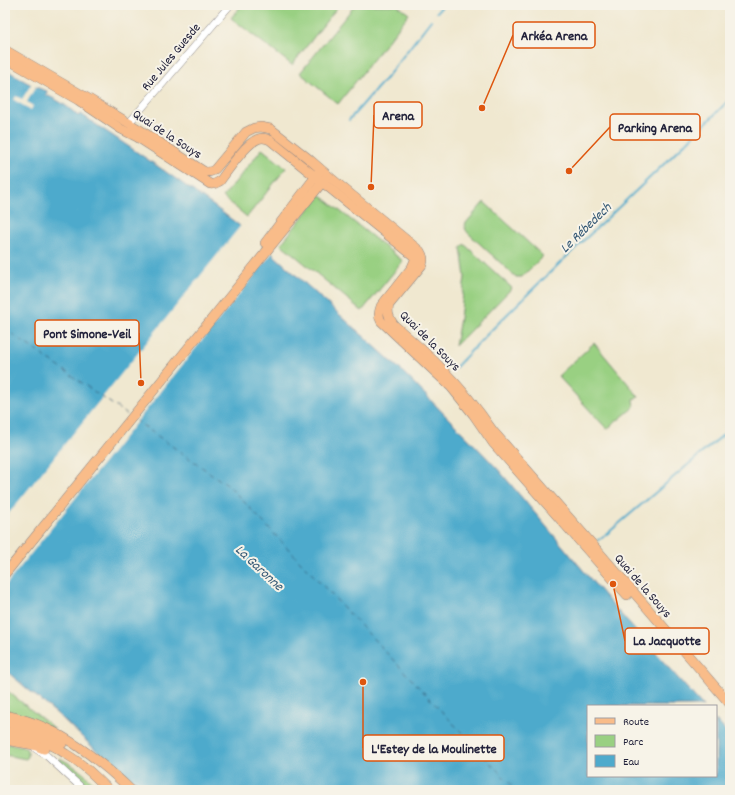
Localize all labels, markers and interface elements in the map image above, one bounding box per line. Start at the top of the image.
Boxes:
street label: Rue Jules Guesde [138,19,206,96]
callout: Arkéa Arena [513,22,595,48]
text: Arkéa Arena [521,27,589,47]
callout: Arena [374,102,422,128]
street label: Quai de la Souys [128,105,205,165]
text: Arena [382,107,415,127]
callout: Parking Arena [610,114,700,140]
text: Parking Arena [618,119,694,139]
water label: Le Rébedech [556,198,617,258]
street label: Quai de la Souys [394,307,464,377]
callout: Pont Simone-Veil [35,320,139,346]
text: Pont Simone-Veil [43,325,132,345]
water label: La Garonne [230,541,288,597]
street label: Quai de la Souys [609,550,675,623]
callout: La Jacquotte [625,628,709,654]
text: La Jacquotte [633,632,701,652]
legend [587,705,717,777]
text: Route [623,714,649,731]
text: Parc [623,734,644,751]
callout: L'Estey de la Moulinette [363,735,504,761]
text: L'Estey de la Moulinette [371,740,497,760]
text: Eau [623,754,639,771]

